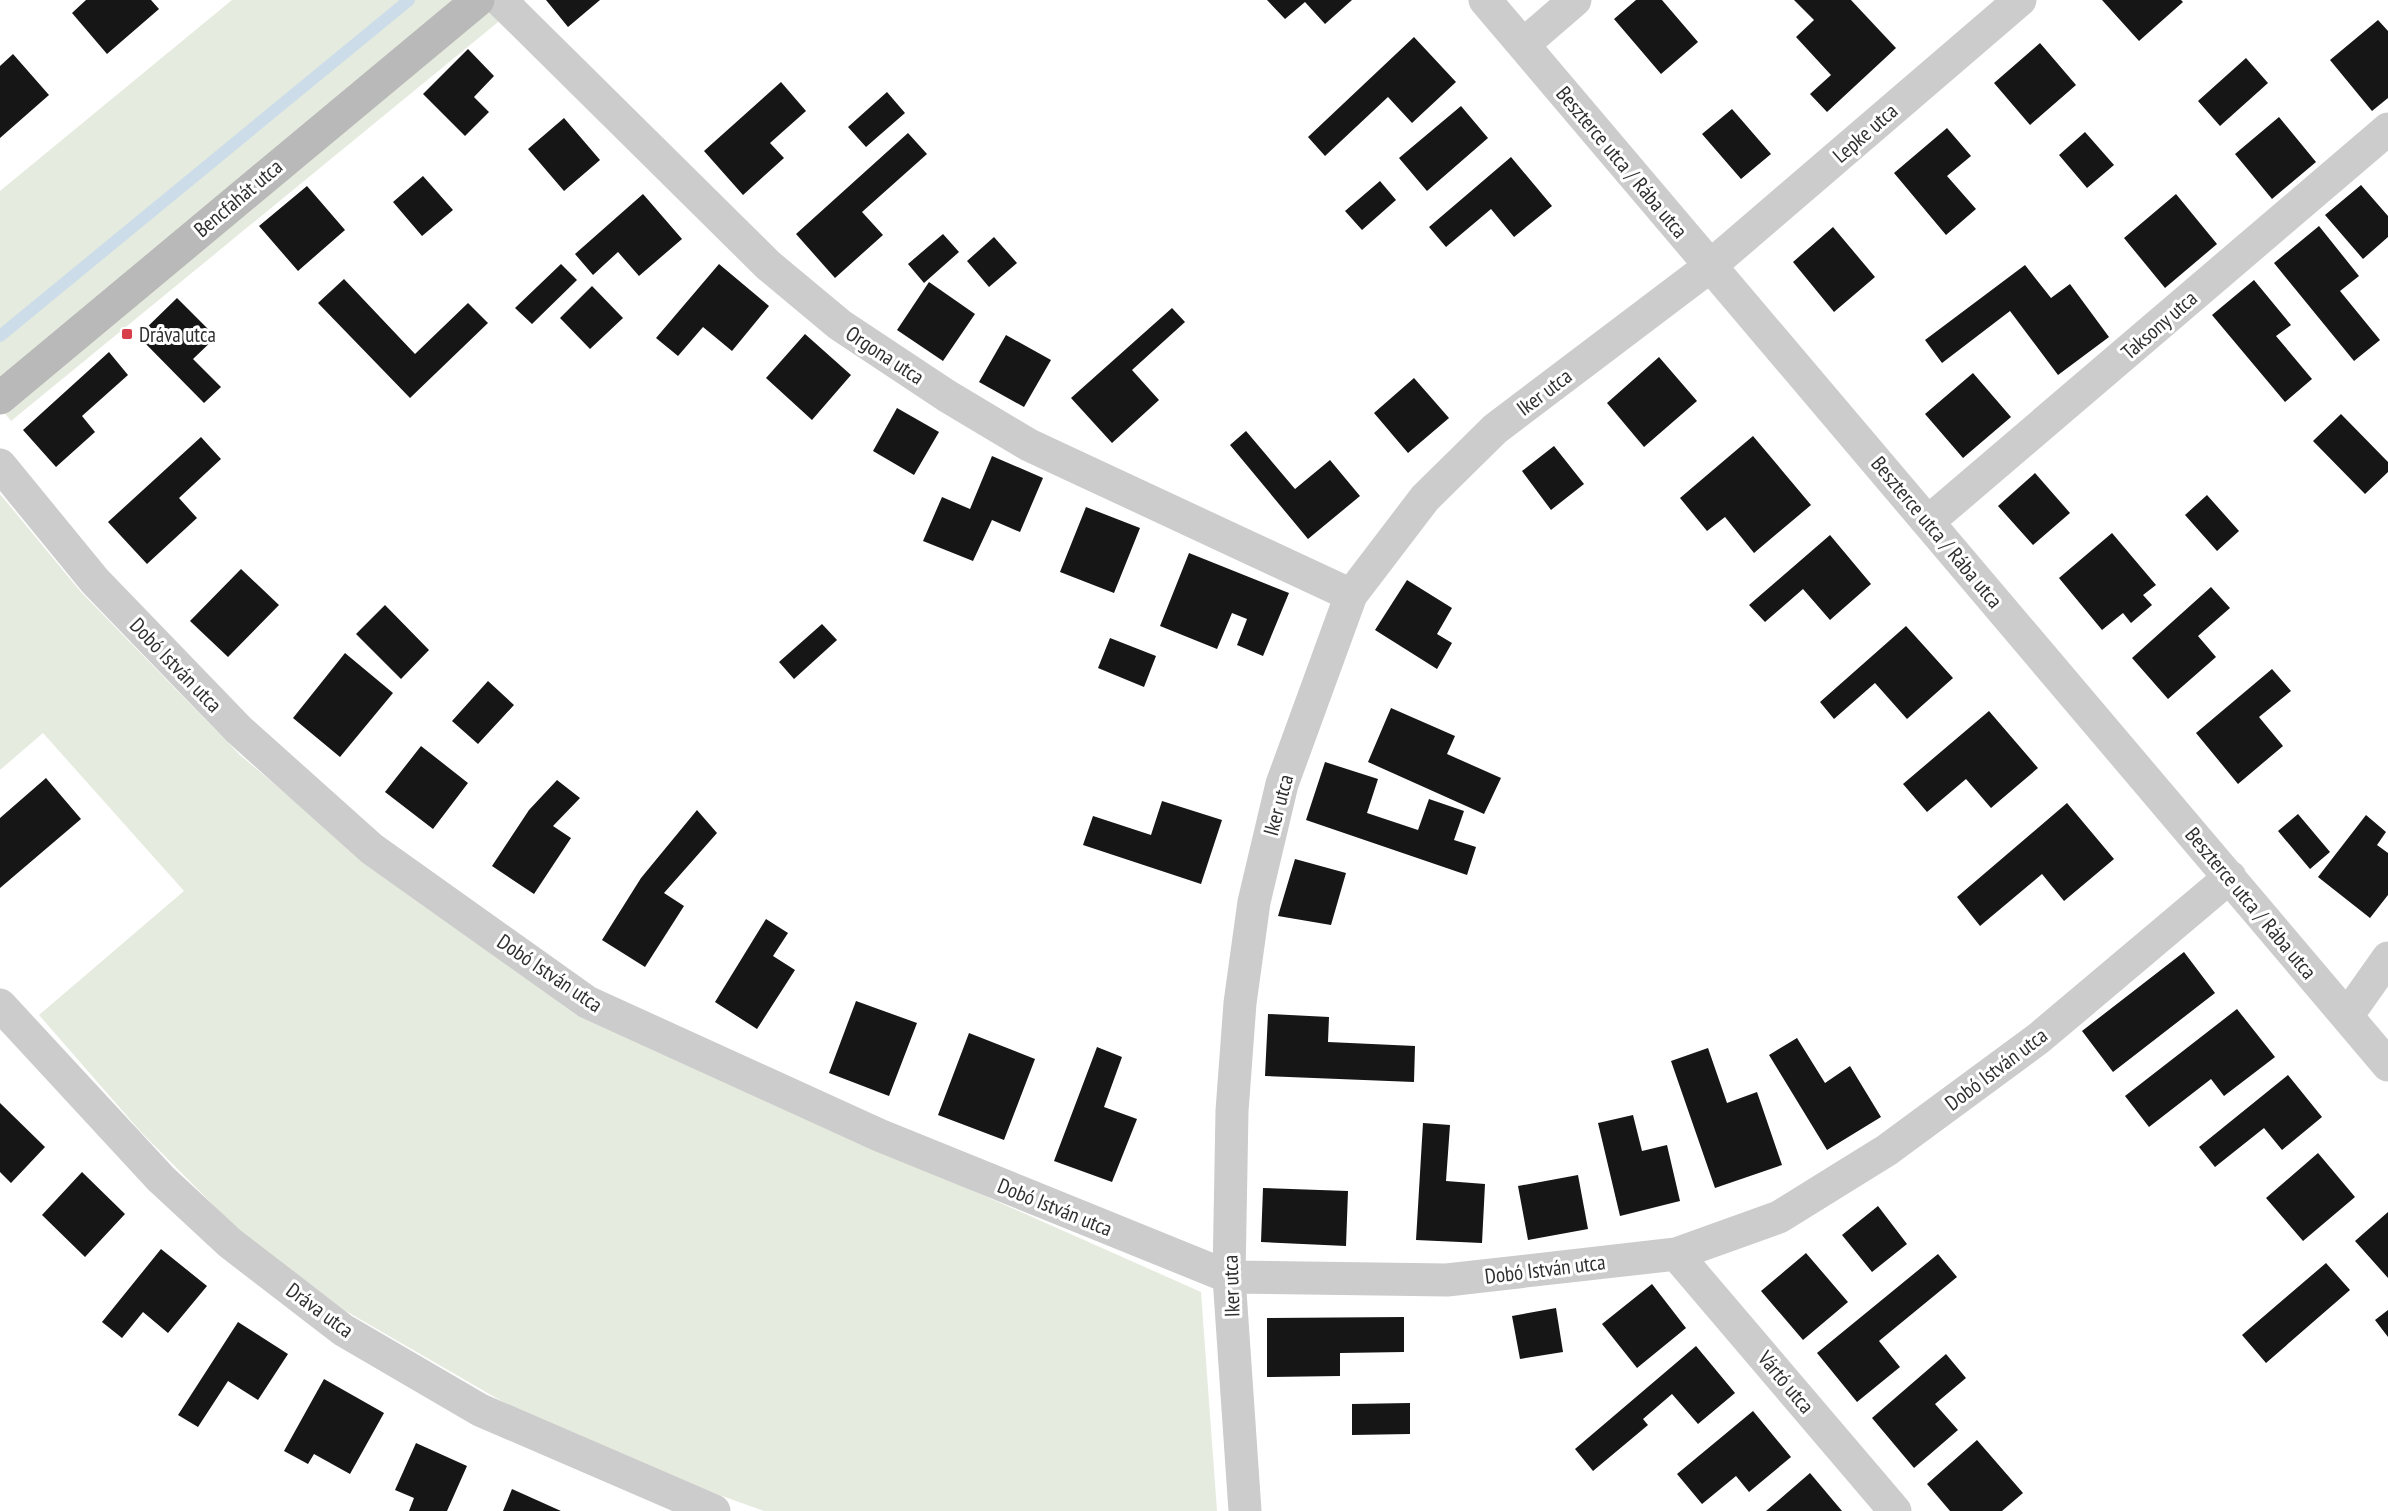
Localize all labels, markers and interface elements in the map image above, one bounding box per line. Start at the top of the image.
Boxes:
street label: Beszterce utca / Rába utca [1551,80,1693,244]
street label: Lepke utca [1827,97,1903,169]
street label: Bencfahát utca [188,153,288,243]
street label: Taksony utca [2115,285,2203,365]
street label: Orgona utca [841,320,929,390]
place label: Dráva utca [139,321,216,348]
marker: Dráva utca [120,327,134,341]
street label: Iker utca [1511,362,1577,422]
street label: Beszterce utca / Rába utca [1866,450,2008,614]
street label: Dobó István utca [124,612,228,718]
street label: Iker utca [1257,771,1299,839]
street label: Beszterce utca / Rába utca [2180,821,2322,985]
street label: Dobó István utca [492,928,608,1018]
street label: Dobó István utca [1939,1022,2053,1116]
street label: Dobó István utca [994,1172,1116,1242]
street label: Dobó István utca [1483,1248,1607,1290]
street label: Iker utca [1216,1254,1246,1318]
street label: Dráva utca [281,1277,359,1343]
street label: Vártó utca [1751,1345,1820,1419]

